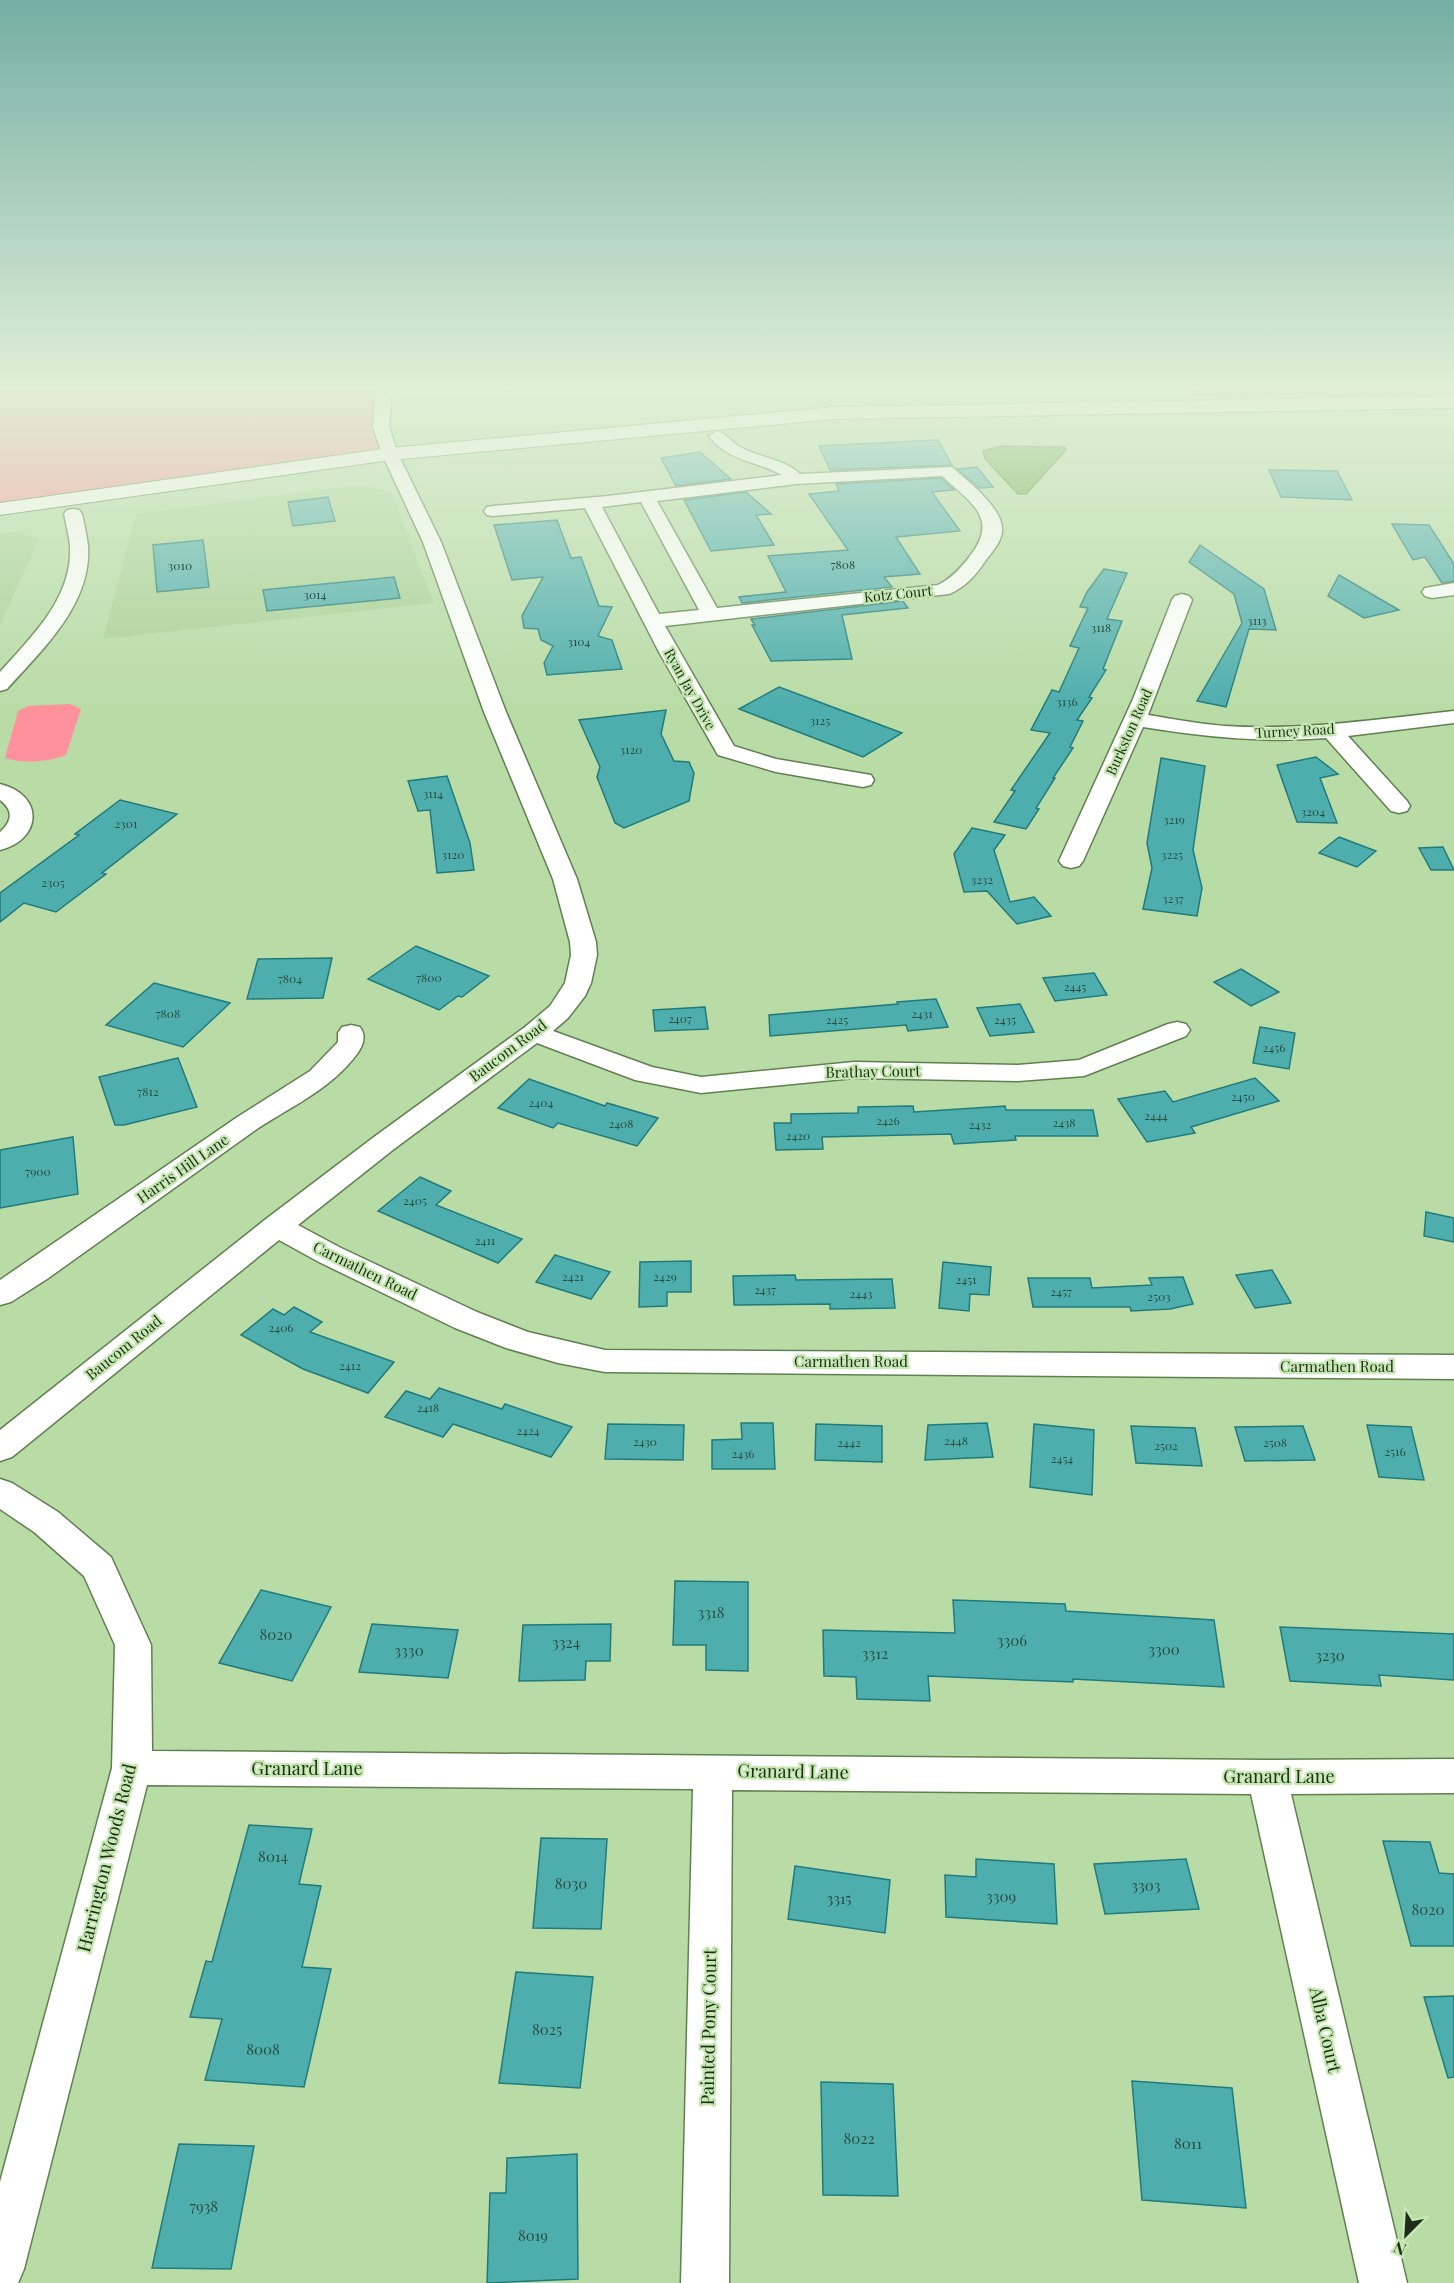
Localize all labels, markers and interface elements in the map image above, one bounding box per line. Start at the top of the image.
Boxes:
house number: 7808 [831,556,855,572]
house number: 3010 [168,557,192,573]
street label: Kotz Court [863,580,934,607]
house number: 3014 [304,586,327,602]
house number: 3113 [1247,612,1267,628]
house number: 3118 [1091,619,1111,635]
house number: 3104 [568,633,591,649]
street label: Ryan Jay Drive [660,645,721,733]
street label: Burkston Road [1101,685,1156,778]
house number: 3136 [1056,693,1078,709]
house number: 3125 [810,712,830,728]
street label: Turney Road [1255,719,1335,742]
house number: 3120 [620,741,642,757]
house number: 3114 [423,785,443,801]
house number: 3204 [1301,803,1325,819]
house number: 3219 [1163,811,1185,827]
house number: 2301 [115,815,138,831]
house number: 3120 [442,846,464,862]
house number: 3225 [1161,846,1183,862]
house number: 3232 [971,871,993,887]
house number: 2305 [41,874,65,890]
house number: 3237 [1162,890,1184,906]
house number: 7800 [416,969,442,985]
house number: 7804 [278,970,302,986]
house number: 2445 [1064,978,1086,994]
house number: 7808 [156,1005,180,1021]
house number: 2431 [911,1005,933,1021]
house number: 2407 [668,1010,692,1026]
house number: 2425 [826,1011,848,1027]
house number: 2435 [994,1011,1016,1027]
street label: Baucom Road [465,1014,550,1086]
house number: 2456 [1263,1039,1285,1055]
street label: Brathay Court [825,1060,921,1082]
house number: 7812 [137,1083,159,1099]
house number: 2450 [1231,1088,1255,1104]
house number: 2404 [529,1094,553,1110]
house number: 2444 [1144,1107,1168,1123]
house number: 2426 [876,1112,900,1128]
house number: 2438 [1052,1114,1076,1130]
house number: 2408 [608,1115,634,1131]
house number: 2432 [969,1116,992,1132]
house number: 2420 [786,1127,810,1143]
street label: Harris Hill Lane [133,1129,232,1207]
house number: 7900 [25,1163,51,1179]
house number: 2405 [403,1192,427,1208]
house number: 2411 [475,1232,496,1248]
street label: Carmathen Road [310,1236,421,1304]
house number: 2421 [562,1268,584,1284]
house number: 2429 [653,1268,677,1284]
house number: 2451 [955,1271,977,1287]
house number: 2437 [754,1281,776,1297]
house number: 2457 [1050,1283,1072,1299]
house number: 2443 [850,1285,872,1301]
house number: 2503 [1147,1288,1171,1304]
street label: Baucom Road [81,1310,166,1384]
house number: 2406 [268,1319,294,1335]
street label: Carmathen Road [794,1351,908,1371]
street label: Carmathen Road [1280,1356,1394,1376]
house number: 2412 [339,1357,361,1373]
house number: 2418 [417,1399,439,1415]
house number: 2424 [516,1422,540,1438]
house number: 2448 [944,1432,968,1448]
house number: 2430 [633,1433,657,1449]
house number: 2442 [837,1434,861,1450]
house number: 2508 [1263,1434,1287,1450]
house number: 2502 [1154,1437,1178,1453]
house number: 2516 [1384,1443,1406,1459]
house number: 2436 [731,1445,755,1461]
house number: 2454 [1051,1450,1073,1466]
house number: 3318 [698,1602,725,1622]
house number: 8020 [260,1624,293,1644]
house number: 3306 [997,1630,1027,1650]
house number: 3324 [552,1632,580,1652]
house number: 3300 [1148,1639,1180,1659]
house number: 3330 [394,1640,424,1660]
house number: 3312 [862,1643,888,1663]
house number: 3230 [1315,1645,1345,1665]
street label: Granard Lane [251,1756,363,1780]
street label: Granard Lane [737,1758,849,1784]
street label: Harrington Woods Road [71,1760,141,1955]
street label: Granard Lane [1223,1764,1335,1788]
house number: 8014 [258,1846,288,1866]
house number: 8030 [555,1873,587,1893]
house number: 3303 [1131,1875,1161,1895]
house number: 3309 [986,1886,1016,1906]
house number: 3315 [826,1888,852,1908]
house number: 8020 [1412,1899,1445,1919]
street label: Painted Pony Court [695,1948,721,2106]
street label: Alba Court [1304,1984,1348,2075]
house number: 8025 [532,2019,562,2039]
house number: 8008 [246,2039,280,2059]
house number: 8022 [843,2128,875,2148]
house number: 8011 [1174,2133,1202,2153]
house number: 7938 [190,2196,218,2216]
north arrow [1376,2205,1436,2265]
house number: 8019 [518,2225,548,2245]
text: N [1390,2237,1409,2261]

